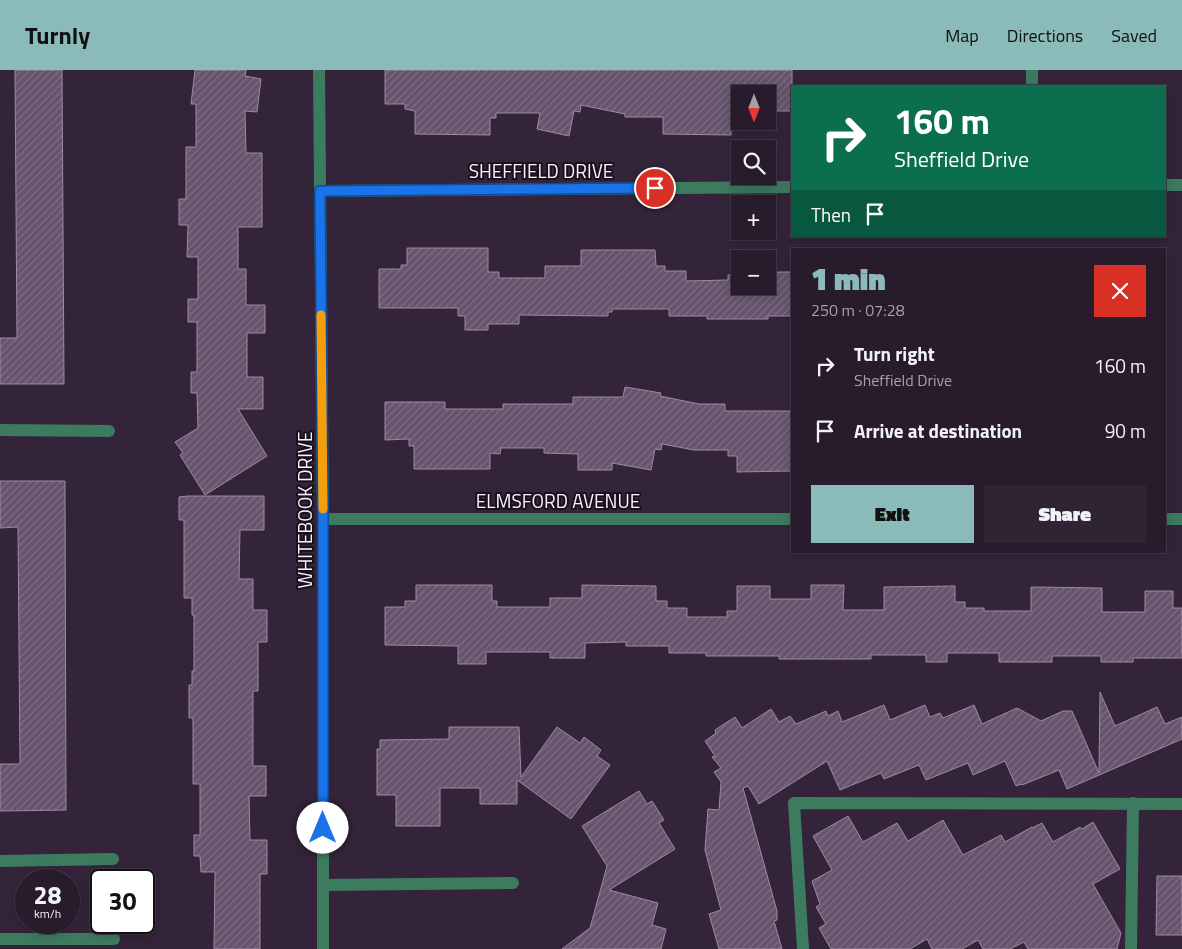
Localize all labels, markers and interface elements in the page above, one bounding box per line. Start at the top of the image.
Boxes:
text: Turnly [25,17,90,53]
text: Map [945,22,979,49]
text: Directions [1007,22,1083,49]
text: Saved [1111,22,1157,49]
north arrow [731,85,776,130]
map controls [731,85,776,295]
text: 160 m [894,94,990,148]
icon: right [811,105,876,170]
button: search [731,140,776,185]
text: Sheffield Drive [894,142,1029,176]
street label: SHEFFIELD DRIVE [469,156,613,185]
pin [634,167,676,209]
icon: arrive [641,174,669,202]
button: + [731,195,776,240]
text: Then [811,200,851,229]
icon: arrive [861,200,889,228]
button: − [731,250,776,295]
text: 1 min [811,256,886,302]
button: close [1094,265,1146,317]
text: 250 m · 07:28 [811,298,905,322]
text: Turn right [854,339,935,368]
text: 160 m [1094,351,1146,380]
icon: right [811,352,839,380]
text: Sheffield Drive [854,368,952,392]
text: Arrive at destination [854,416,1022,445]
text: 90 m [1105,416,1146,445]
icon: arrive [811,417,839,445]
street label: WHITEBOOK DRIVE [290,432,319,588]
button: Exit [811,485,974,543]
button: Share [984,485,1146,543]
street label: ELMSFORD AVENUE [476,486,640,515]
position arrow [296,801,348,853]
speed limit sign: 30 [90,869,155,934]
text: 28 [33,876,62,914]
text: km/h [34,904,61,923]

